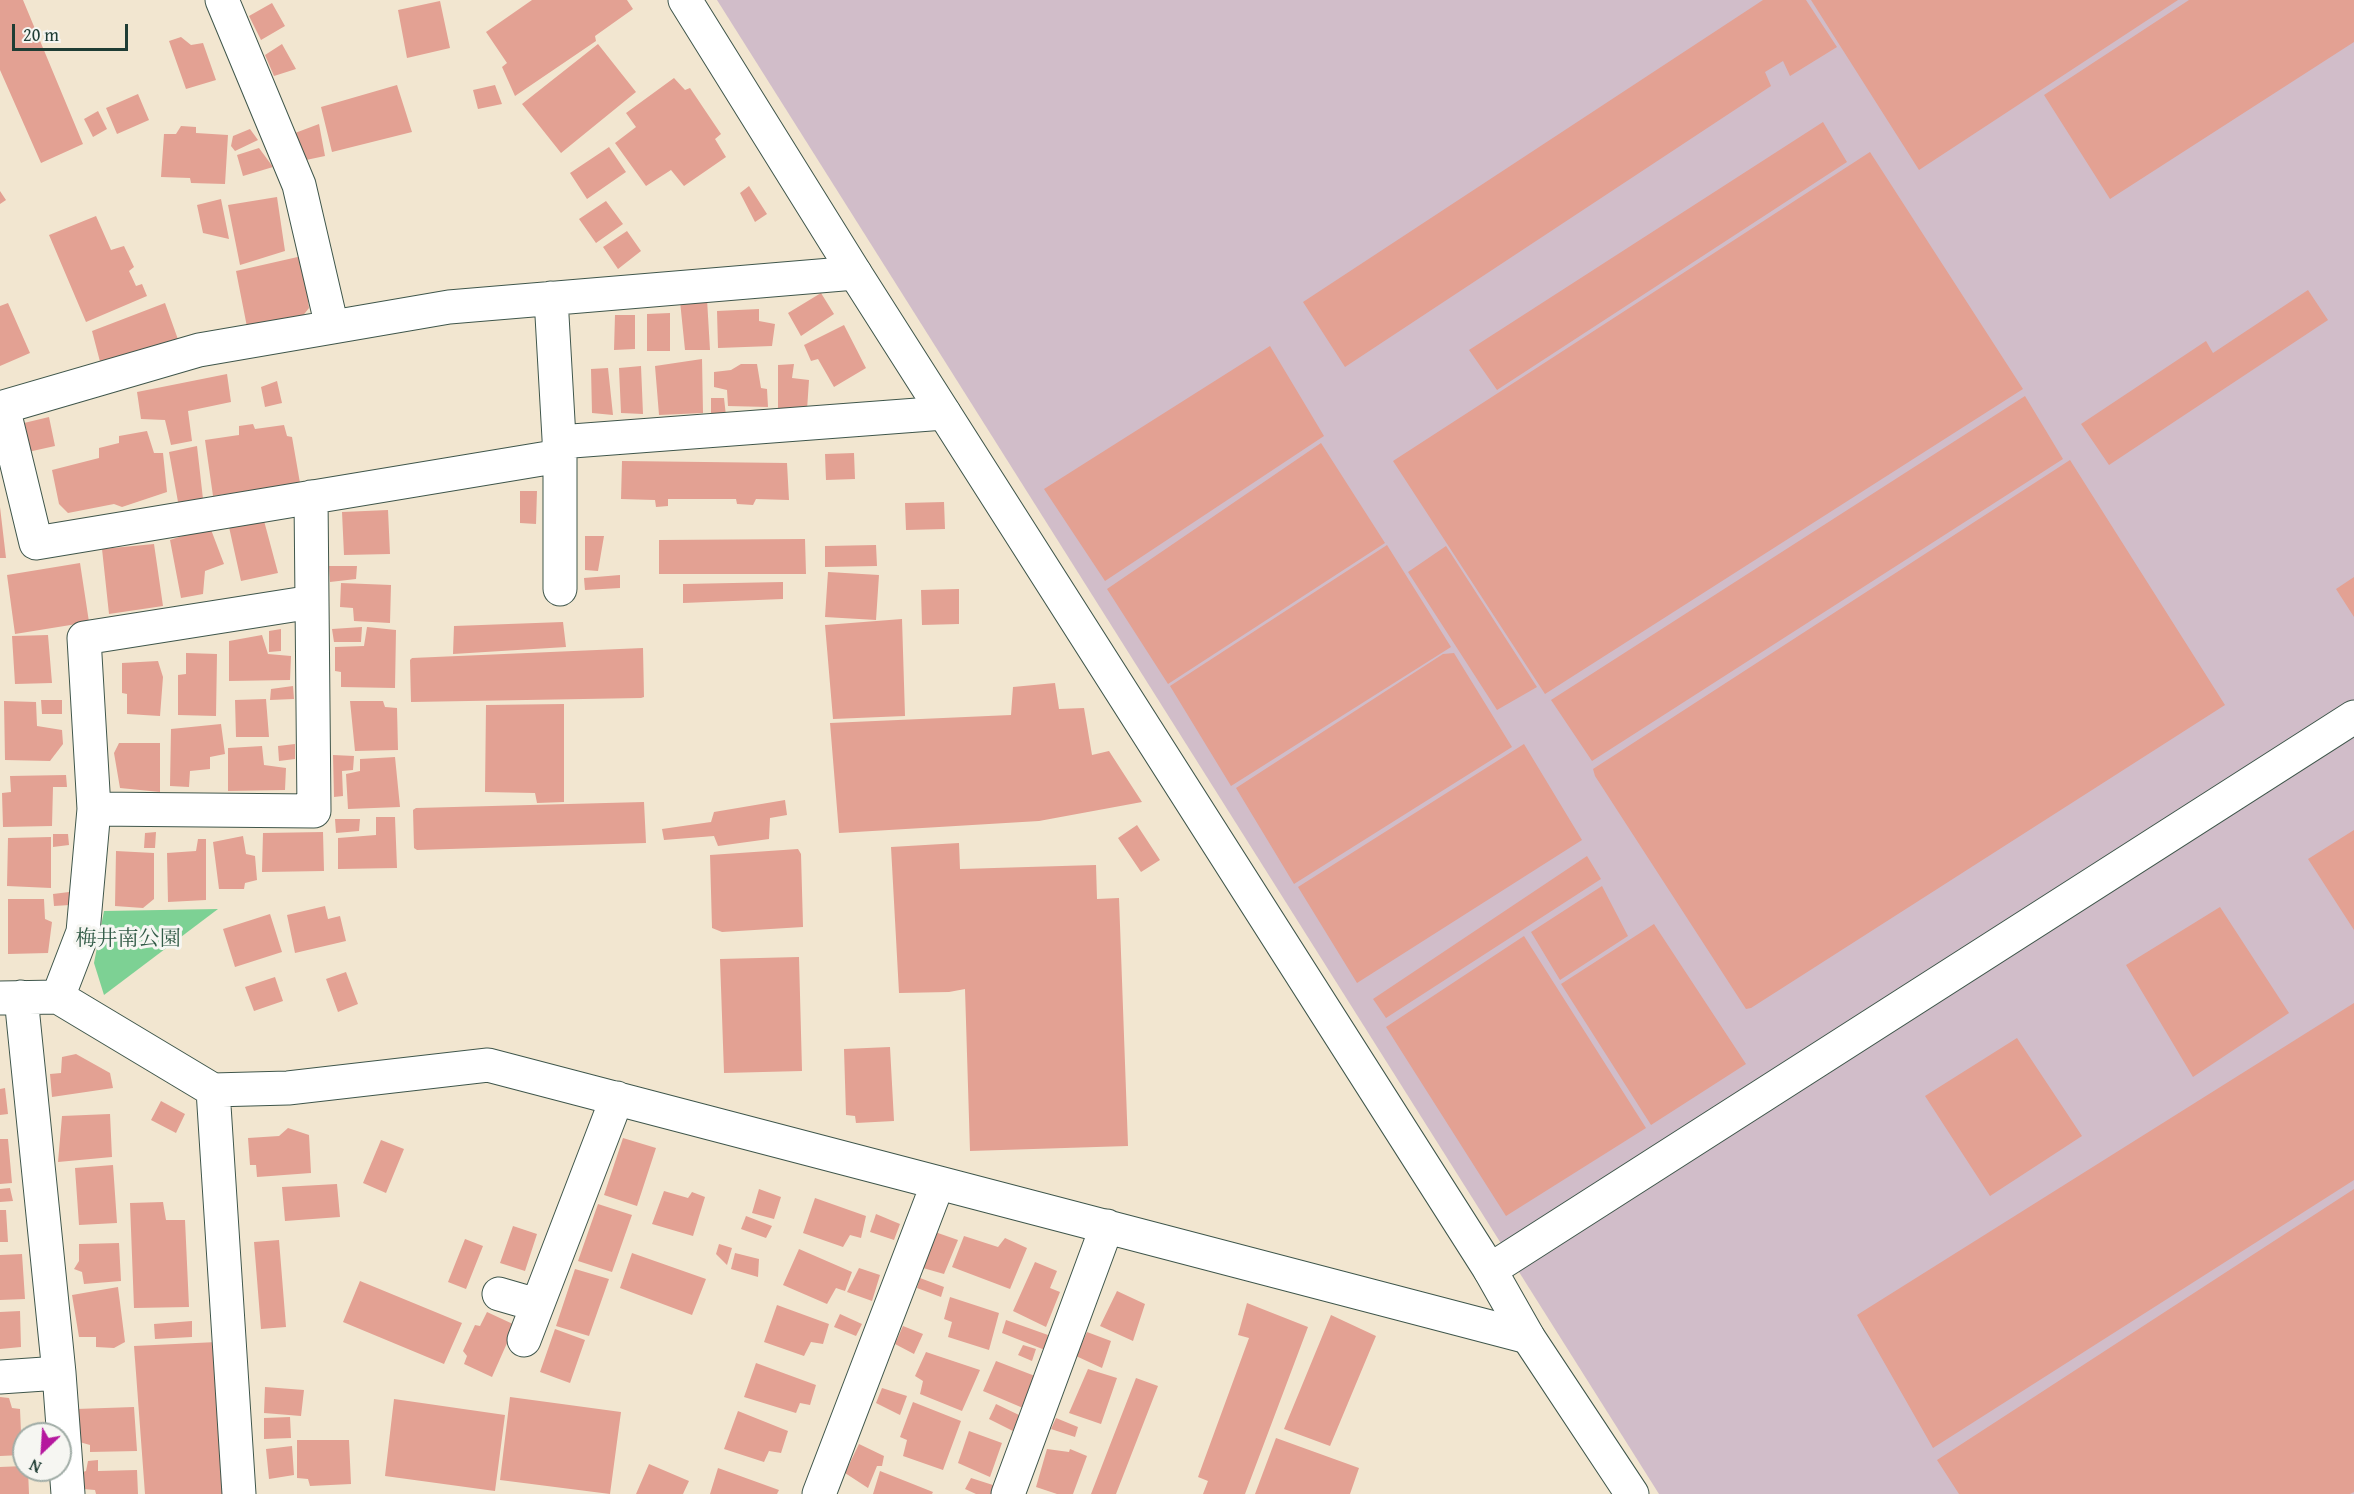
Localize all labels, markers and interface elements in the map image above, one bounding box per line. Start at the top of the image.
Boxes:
scale bar [15,12,130,50]
text: 20 m [23,21,59,48]
park label: 梅井南公園 [76,927,180,953]
north arrow [12,1422,72,1482]
text: N [25,1453,45,1480]

